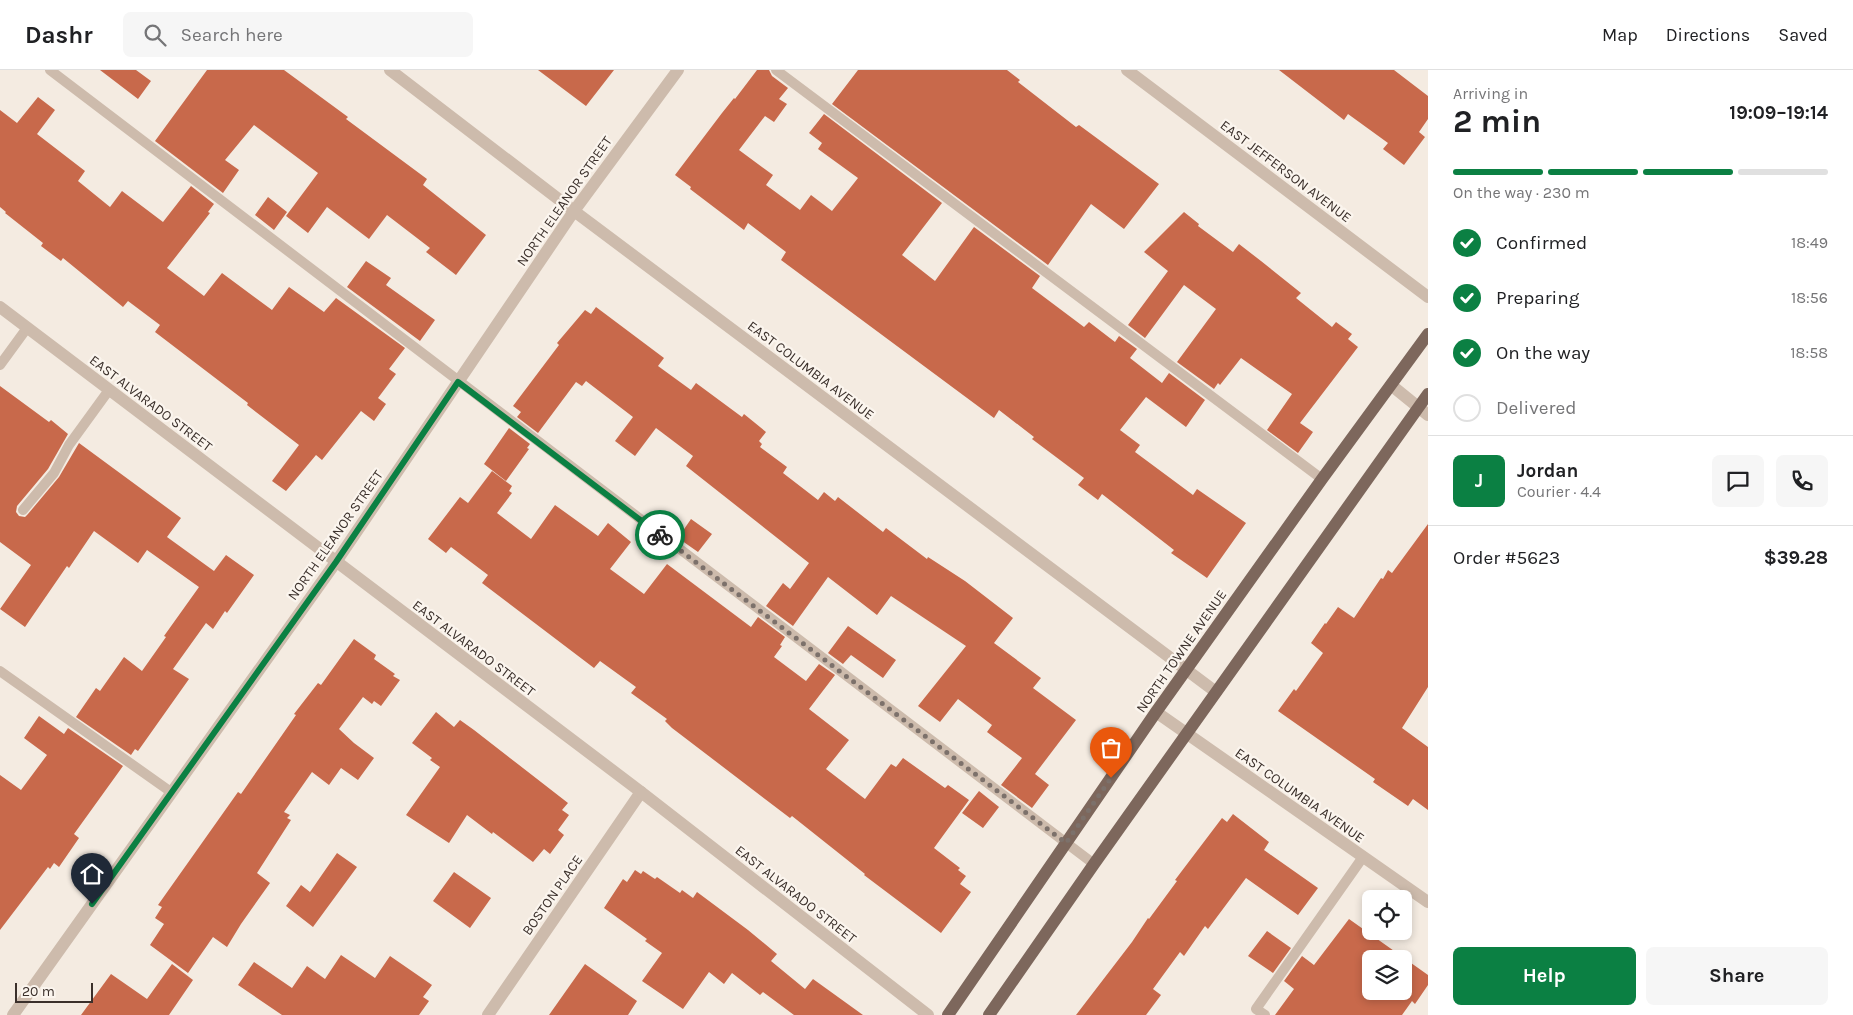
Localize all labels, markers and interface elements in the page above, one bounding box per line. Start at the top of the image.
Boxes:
search box [123,12,473,57]
text: Dashr [25,21,93,49]
icon: search [141,21,169,49]
text: Search here [181,24,283,46]
text: Map [1602,24,1638,46]
text: Directions [1666,24,1750,46]
text: Saved [1778,24,1828,46]
text: Arriving in [1453,84,1528,103]
text: 19:09–19:14 [1729,102,1828,124]
text: 2 min [1453,103,1541,140]
street label: EAST JEFFERSON AVENUE [1217,117,1355,226]
street label: NORTH ELEANOR STREET [513,133,616,269]
text: On the way · 230 m [1453,183,1590,202]
icon: check [1453,229,1481,257]
text: Confirmed [1496,232,1587,254]
text: 18:49 [1791,233,1828,252]
icon: check [1453,284,1481,312]
text: Preparing [1496,287,1579,309]
text: 18:56 [1791,288,1828,307]
street label: EAST COLUMBIA AVENUE [744,317,877,423]
icon: check [1453,339,1481,367]
text: On the way [1496,342,1590,364]
text: 18:58 [1790,343,1828,362]
street label: EAST ALVARADO STREET [86,352,215,455]
text: Delivered [1496,397,1576,419]
button: chat [1712,455,1764,507]
button: phone [1776,455,1828,507]
text: Jordan [1517,460,1578,482]
street label: NORTH ELEANOR STREET [284,467,387,603]
text: J [1475,470,1483,492]
text: Courier · 4.4 [1517,482,1601,501]
courier [635,510,685,560]
icon: bike [646,521,674,549]
text: Order #5623 [1453,547,1560,569]
text: $39.28 [1764,547,1828,569]
street label: NORTH TOWNE AVENUE [1133,587,1230,716]
street label: EAST ALVARADO STREET [409,597,538,700]
pin [1090,727,1132,778]
icon: bag [1097,734,1125,762]
street label: EAST COLUMBIA AVENUE [1232,744,1368,846]
street label: EAST ALVARADO STREET [732,842,860,947]
street label: BOSTON PLACE [519,852,586,939]
pin [71,853,113,904]
icon: home [78,860,106,888]
map controls [1362,890,1412,1000]
button: locate [1362,890,1412,940]
button: Help [1453,947,1636,1005]
button: Share [1646,947,1828,1005]
button: layers [1362,950,1412,1000]
scale bar [15,980,92,1003]
text: 20 m [22,983,55,1000]

